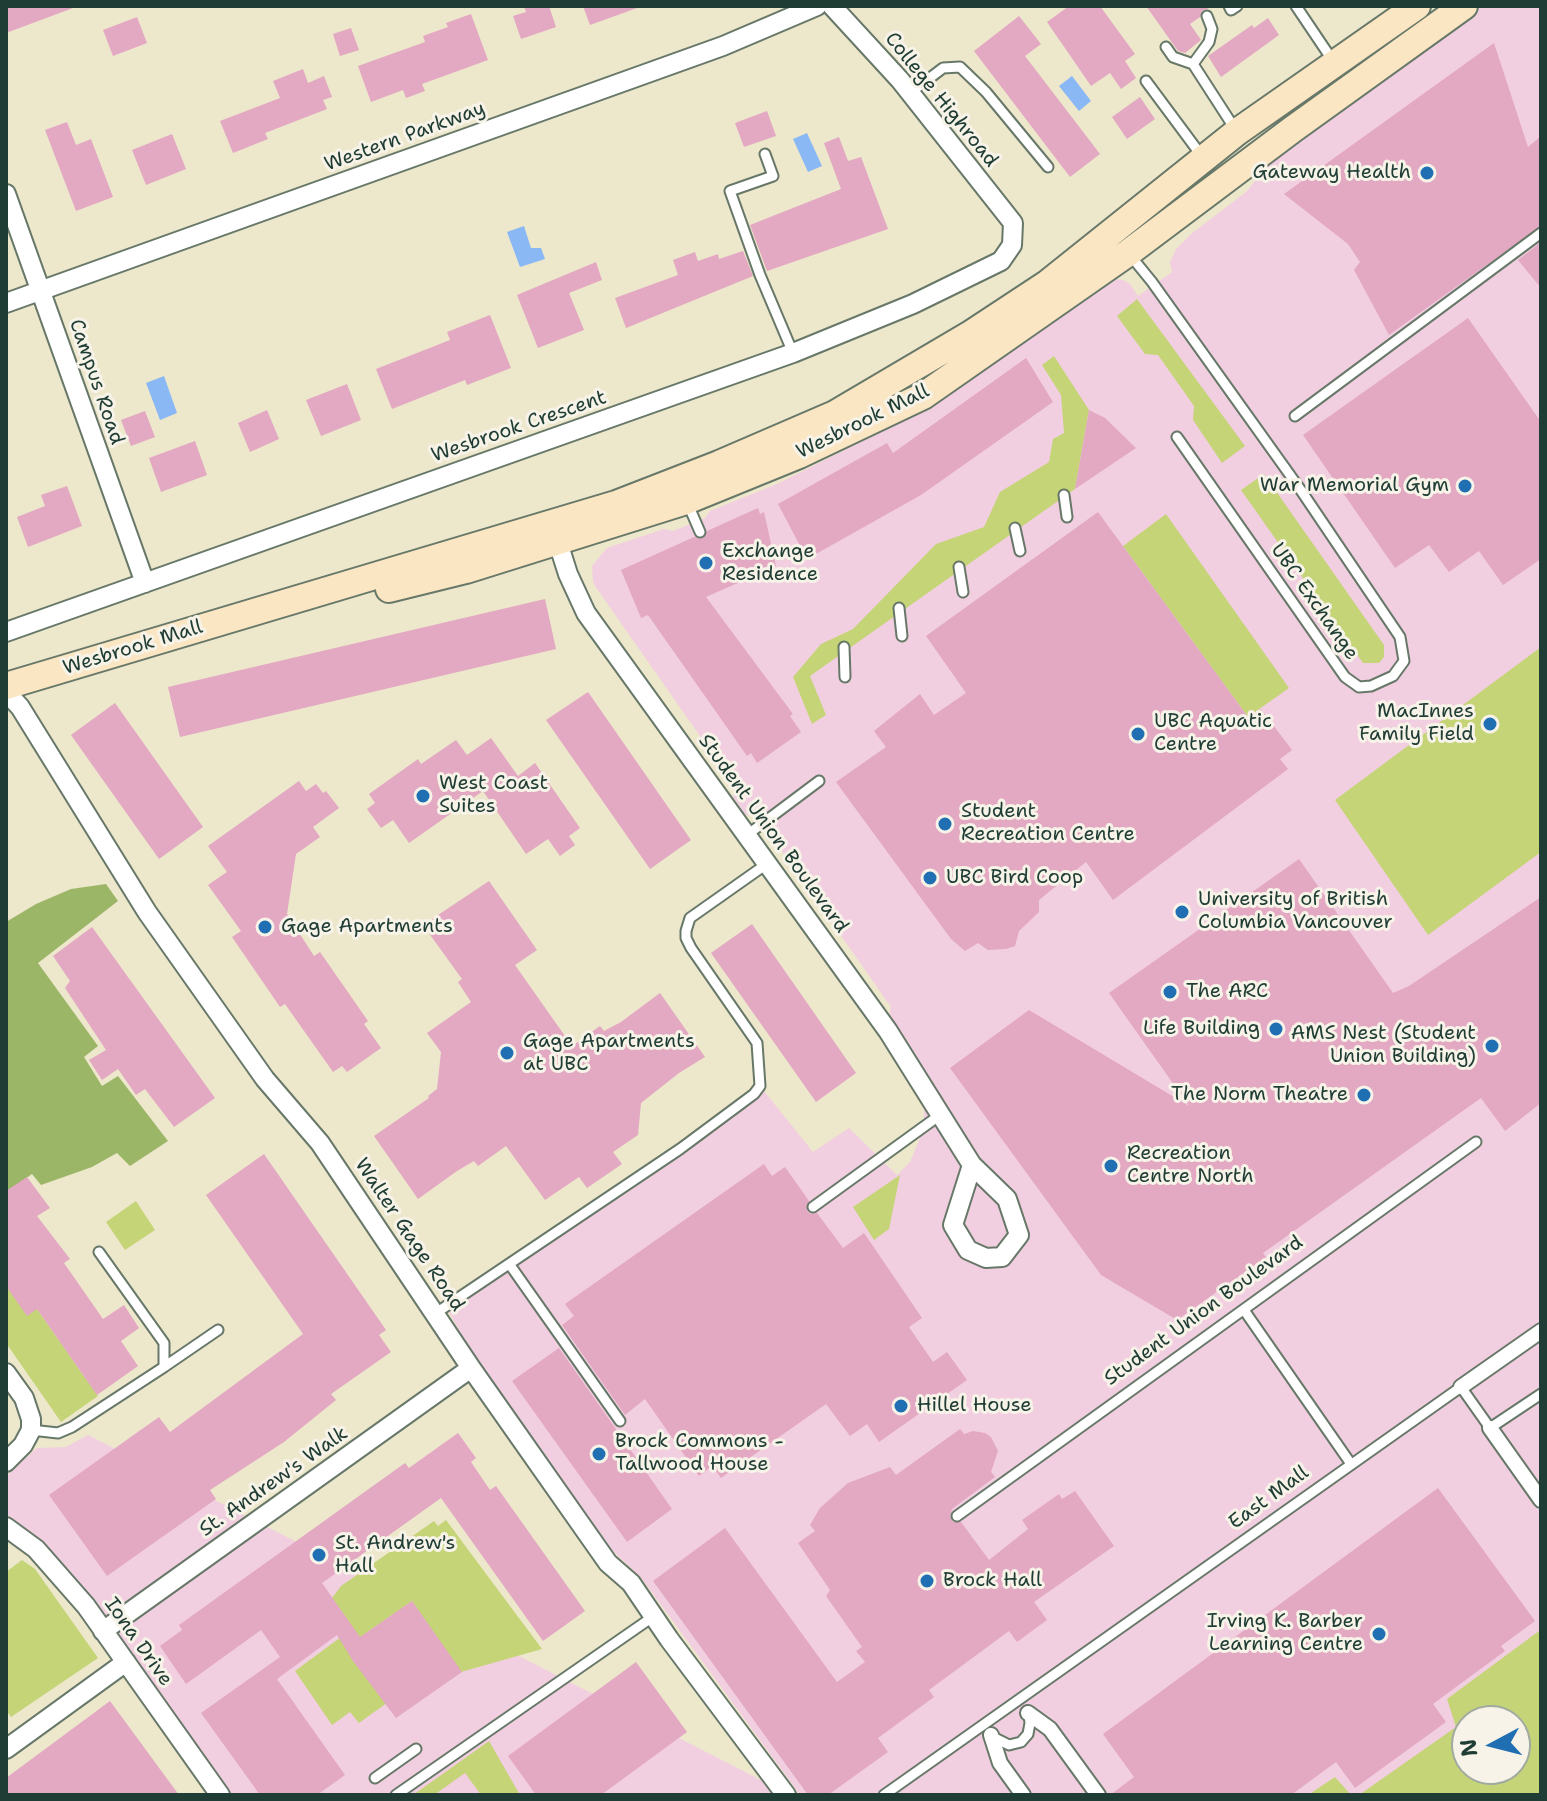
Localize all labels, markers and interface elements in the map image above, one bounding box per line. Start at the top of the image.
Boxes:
street label: College Highroad [879,28,1003,172]
street label: Western Parkway [321,97,489,177]
place label: Gateway Health [1252,161,1411,185]
marker: Gateway Health [1418,164,1436,182]
street label: Campus Road [63,316,129,448]
street label: Wesbrook Mall [793,379,933,465]
street label: Wesbrook Crescent [428,386,610,468]
place label: War Memorial Gym [1260,474,1449,498]
marker: War Memorial Gym [1456,477,1474,495]
street label: UBC Exchange [1265,539,1363,665]
place label: Exchange Residence [722,540,818,587]
marker: Exchange Residence [697,554,715,572]
street label: Wesbrook Mall [60,615,206,681]
place label: MacInnes Family Field [1359,700,1474,747]
place label: UBC Aquatic Centre [1154,710,1272,757]
marker: MacInnes Family Field [1481,715,1499,733]
marker: UBC Aquatic Centre [1129,725,1147,743]
street label: Student Union Boulevard [693,730,853,938]
place label: West Coast Suites [439,772,548,819]
marker: West Coast Suites [414,787,432,805]
place label: Student Recreation Centre [961,800,1135,847]
marker: Student Recreation Centre [936,815,954,833]
place label: UBC Bird Coop [946,866,1083,890]
marker: UBC Bird Coop [921,869,939,887]
place label: University of British Columbia Vancouver [1198,888,1393,935]
marker: University of British Columbia Vancouver [1173,903,1191,921]
place label: Gage Apartments [281,915,453,939]
marker: Gage Apartments [256,918,274,936]
place label: The ARC [1186,980,1268,1004]
marker: The ARC [1161,983,1179,1001]
place label: Life Building [1143,1017,1260,1041]
marker: Life Building [1267,1020,1285,1038]
place label: AMS Nest (Student Union Building) [1291,1022,1476,1069]
place label: Gage Apartments at UBC [523,1030,695,1077]
marker: AMS Nest (Student Union Building) [1483,1037,1501,1055]
marker: Gage Apartments at UBC [498,1044,516,1062]
place label: The Norm Theatre [1171,1083,1348,1107]
marker: The Norm Theatre [1355,1086,1373,1104]
place label: Recreation Centre North [1127,1142,1254,1189]
street label: Walter Gage Road [349,1154,469,1316]
marker: Recreation Centre North [1102,1157,1120,1175]
street label: Student Union Boulevard [1100,1231,1308,1391]
place label: Hillel House [917,1394,1032,1418]
marker: Hillel House [892,1397,910,1415]
street label: St. Andrew's Walk [195,1422,353,1542]
place label: Brock Commons - Tallwood House [615,1430,784,1477]
marker: Brock Commons - Tallwood House [590,1445,608,1463]
street label: East Mall [1224,1461,1314,1535]
place label: St. Andrew's Hall [335,1532,456,1579]
marker: St. Andrew's Hall [310,1546,328,1564]
place label: Brock Hall [943,1569,1042,1593]
marker: Brock Hall [918,1572,936,1590]
street label: Iona Drive [99,1593,177,1691]
place label: Irving K. Barber Learning Centre [1207,1610,1363,1657]
marker: Irving K. Barber Learning Centre [1370,1625,1388,1643]
north arrow [1451,1705,1531,1785]
text: N [1453,1737,1484,1758]

